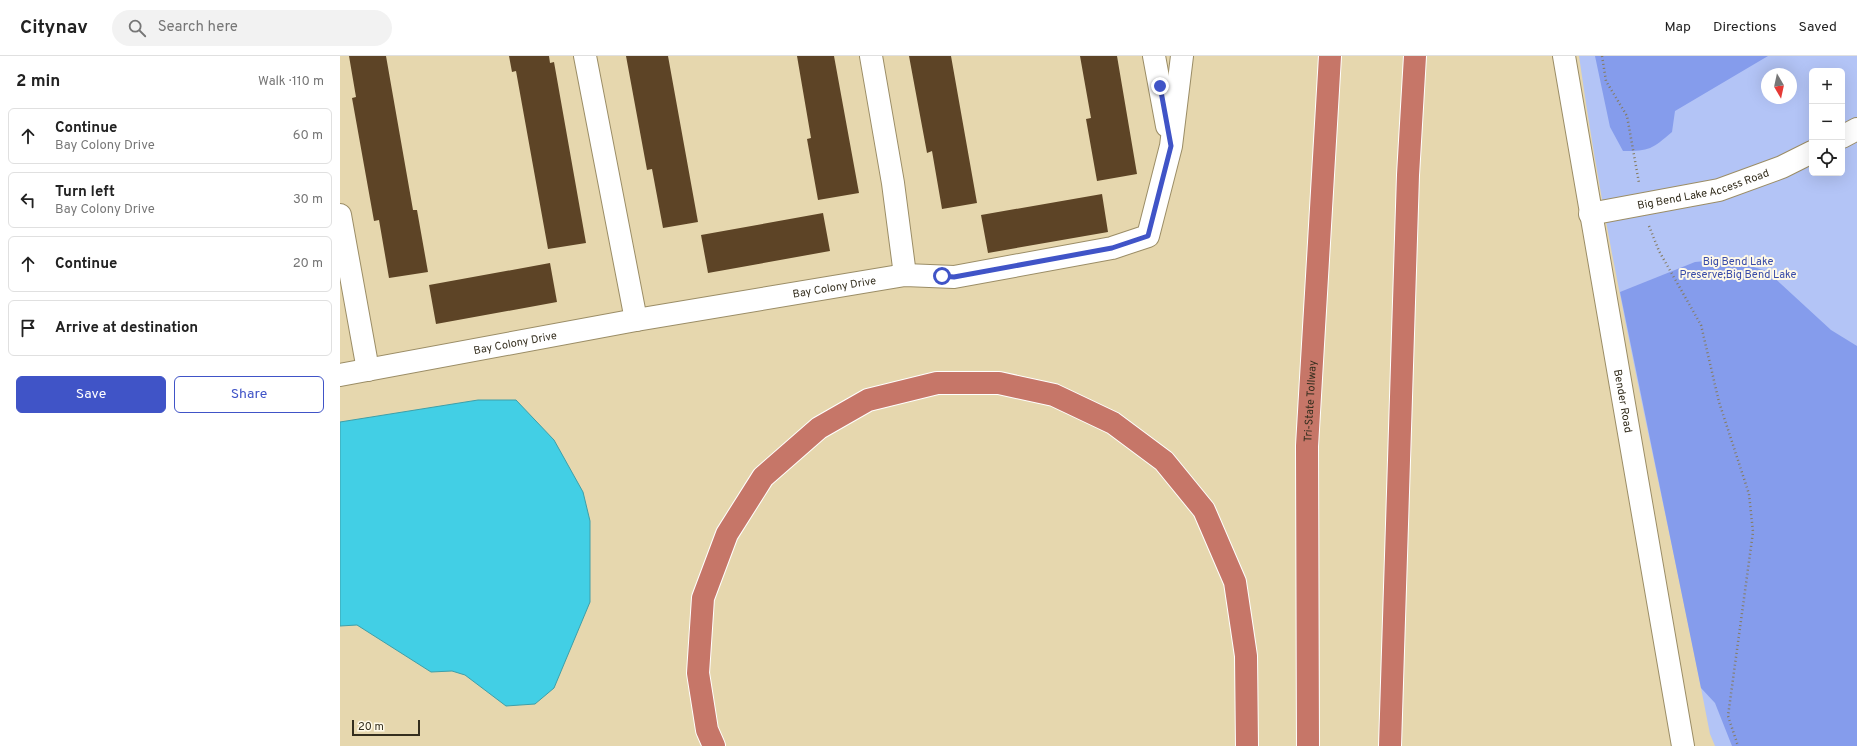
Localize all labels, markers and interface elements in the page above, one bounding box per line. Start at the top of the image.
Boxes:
search box [112,10,392,46]
text: Citynav [20,16,88,40]
icon: search [126,17,148,39]
text: Search here [158,18,238,37]
text: Map [1665,19,1691,36]
text: Directions [1713,19,1777,36]
text: Saved [1799,19,1837,36]
north arrow [1761,68,1797,104]
map controls [1809,68,1845,176]
button: + [1809,68,1845,104]
text: 2 min [16,71,60,93]
text: Walk · 110 m [258,74,324,90]
route end [1151,77,1169,95]
button: − [1809,104,1845,140]
text: Continue [55,119,117,138]
icon: ahead [17,125,39,147]
text: 60 m [293,128,323,144]
text: Bay Colony Drive [55,138,155,154]
button: locate [1809,140,1845,176]
street label: Big Bend Lake Access Road [1636,166,1771,213]
text: Turn left [55,183,115,202]
icon: left [17,189,39,211]
text: 30 m [293,192,323,208]
text: Bay Colony Drive [55,202,155,218]
icon: ahead [17,253,39,275]
text: Continue [55,255,117,274]
park label: Big Bend Lake Preserve;Big Bend Lake [1680,255,1796,282]
text: 20 m [293,256,323,272]
route start [933,267,951,285]
street label: Bay Colony Drive [792,274,877,302]
icon: arrive [17,317,39,339]
text: Arrive at destination [55,319,198,338]
street label: Bay Colony Drive [472,329,558,358]
street label: Tri-State Tollway [1301,360,1320,442]
street label: Bender Road [1610,368,1635,434]
button: Save [16,376,166,413]
button: Share [174,376,324,413]
scale bar [352,718,420,737]
text: 20 m [358,720,384,734]

